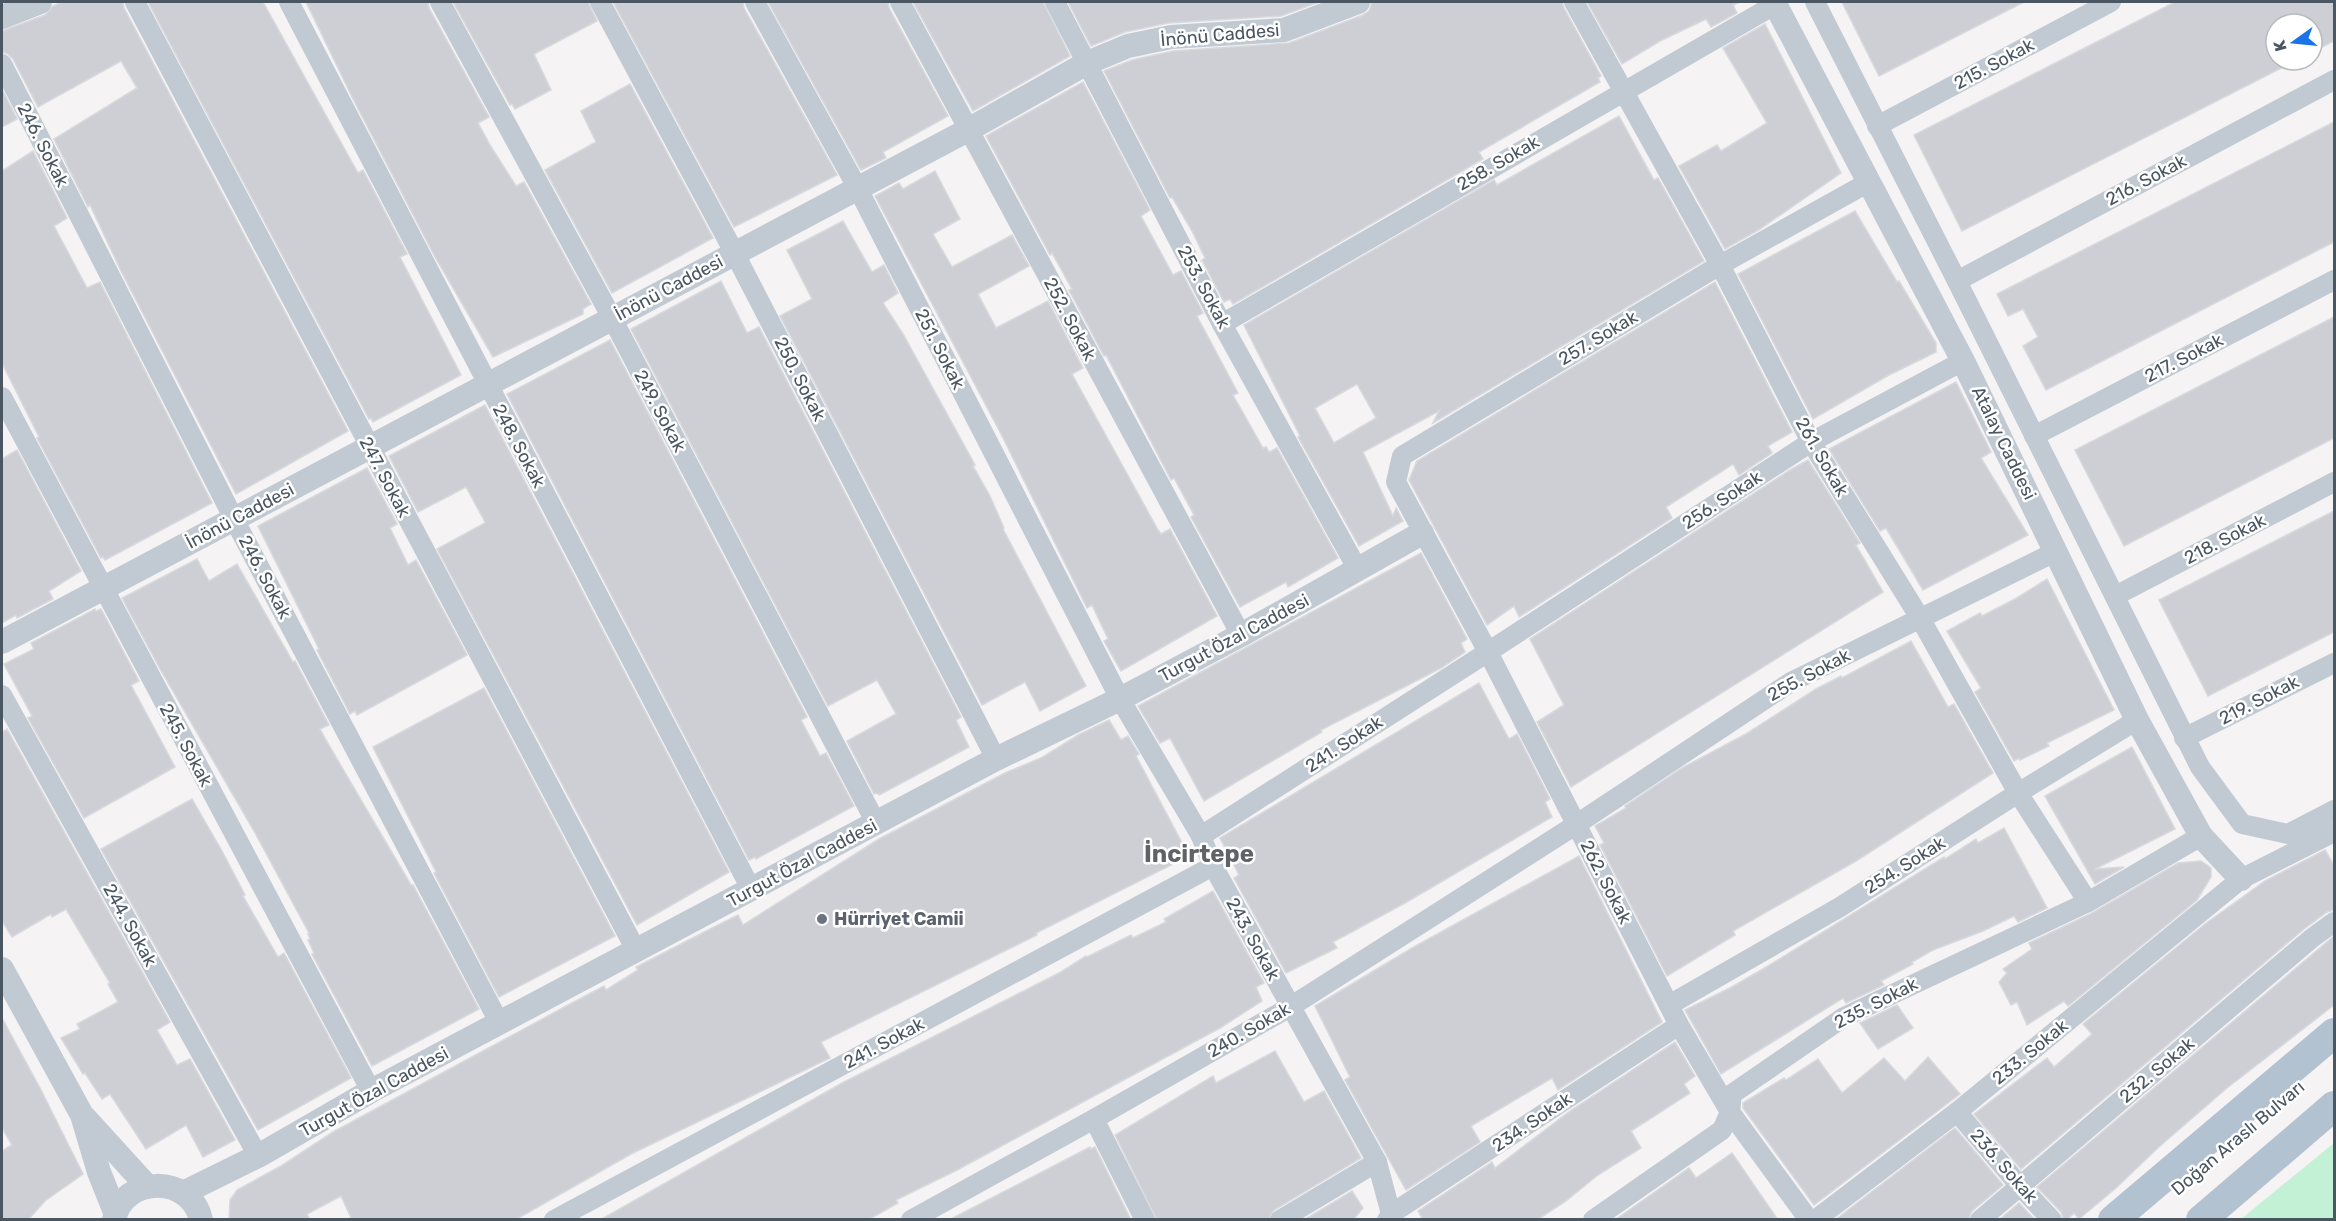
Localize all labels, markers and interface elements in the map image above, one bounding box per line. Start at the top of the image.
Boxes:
north arrow [2264,12,2324,72]
street label: İnönü Caddesi [1160,19,1280,51]
street label: 215. Sokak [1950,33,2038,94]
text: K [2269,38,2291,53]
street label: 246. Sokak [12,99,74,191]
street label: 258. Sokak [1453,130,1544,195]
street label: 216. Sokak [2102,149,2191,210]
street label: 253. Sokak [1173,242,1235,333]
street label: İnönü Caddesi [611,250,727,326]
street label: 252. Sokak [1039,274,1101,365]
street label: 251. Sokak [910,305,970,394]
street label: 257. Sokak [1555,306,1642,370]
street label: 217. Sokak [2141,329,2228,387]
street label: 250. Sokak [769,333,831,425]
street label: 249. Sokak [629,366,691,456]
street label: Atalay Caddesi [1967,383,2041,503]
street label: 248. Sokak [488,400,551,492]
street label: 261. Sokak [1791,414,1854,501]
street label: 247. Sokak [355,433,416,522]
street label: 256. Sokak [1678,466,1767,534]
street label: İnönü Caddesi [182,478,298,554]
street label: 218. Sokak [2181,509,2270,569]
street label: 246. Sokak [234,532,296,623]
street label: Turgut Özal Caddesi [1155,589,1313,687]
street label: 255. Sokak [1764,644,1855,706]
street label: 219. Sokak [2215,670,2303,729]
street label: 245. Sokak [155,700,217,791]
street label: 241. Sokak [1301,711,1387,777]
street label: Turgut Özal Caddesi [723,814,881,912]
street label: 254. Sokak [1861,831,1950,898]
street label: 262. Sokak [1576,837,1637,928]
district label: İncirtepe [1144,840,1254,868]
street label: 244. Sokak [98,880,162,971]
street label: 243. Sokak [1221,894,1285,985]
place label: Hürriyet Camii [834,908,964,930]
marker: Hürriyet Camii [815,912,829,926]
street label: 235. Sokak [1831,972,1922,1033]
street label: 240. Sokak [1204,997,1295,1062]
street label: 241. Sokak [840,1012,929,1073]
street label: 233. Sokak [1988,1014,2073,1089]
street label: 232. Sokak [2115,1032,2199,1108]
street label: Turgut Özal Caddesi [296,1042,452,1142]
street label: Doğan Araslı Bulvarı [2167,1076,2309,1200]
street label: 234. Sokak [1488,1087,1576,1157]
street label: 236. Sokak [1966,1124,2043,1208]

